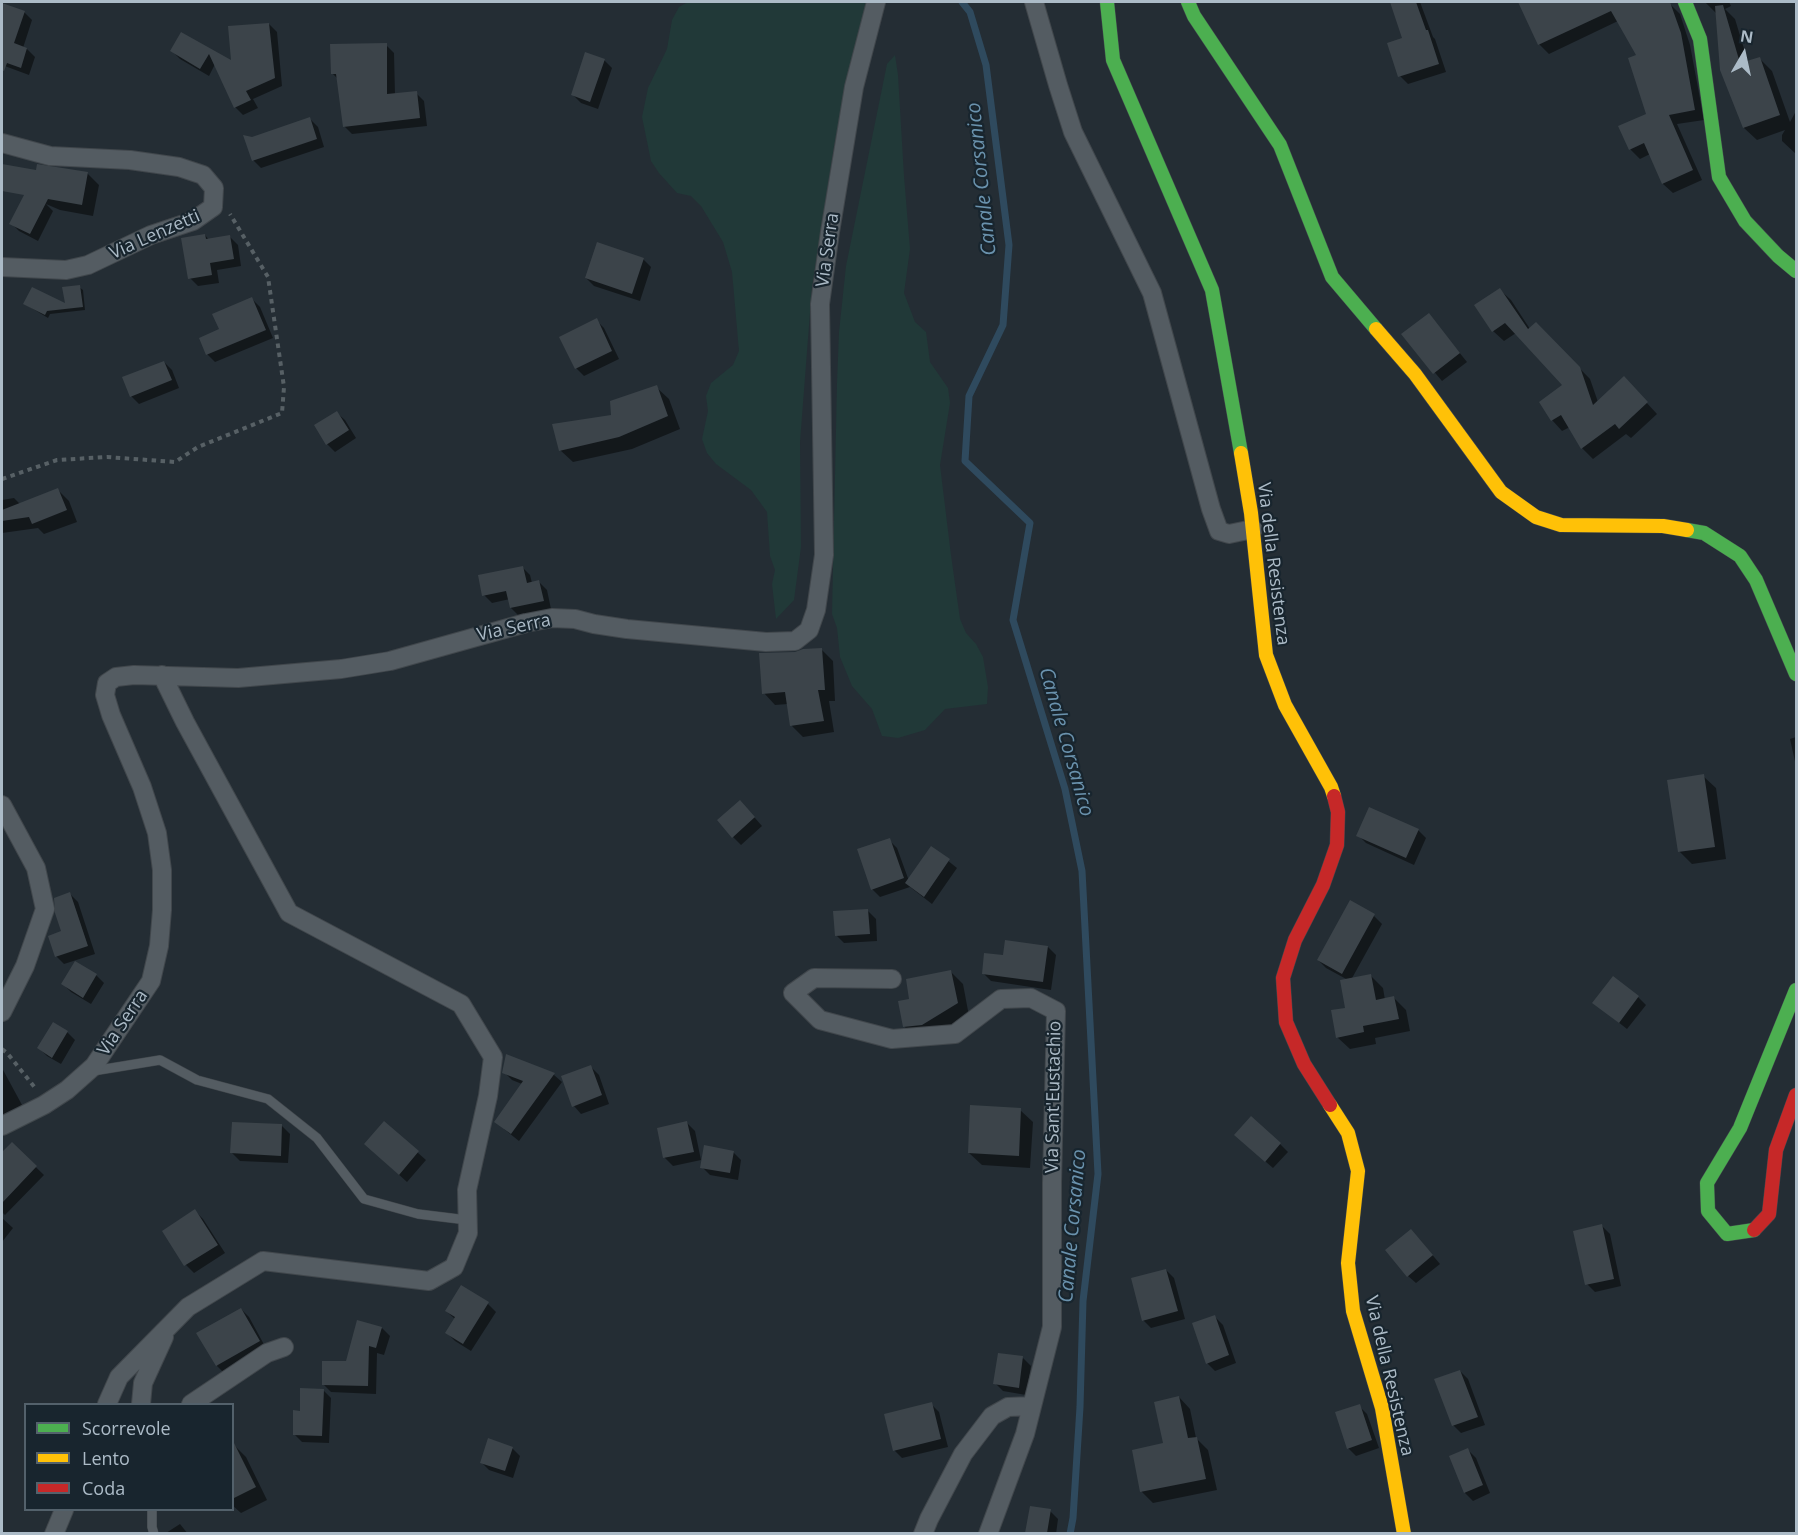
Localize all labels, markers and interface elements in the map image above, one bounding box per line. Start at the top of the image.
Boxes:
north arrow [1714,24,1774,84]
text: N [1739,24,1755,48]
water label: Canale Corsanico [962,101,1002,257]
street label: Via Lenzetti [107,206,203,264]
street label: Via Serra [812,212,844,288]
street label: Via della Resistenza [1252,481,1294,647]
street label: Via Serra [475,610,553,646]
water label: Canale Corsanico [1033,665,1099,819]
street label: Via Serra [93,986,153,1060]
street label: Via Sant'Eustachio [1042,1021,1066,1173]
water label: Canale Corsanico [1054,1148,1092,1304]
street label: Via della Resistenza [1360,1294,1418,1458]
legend [24,1403,234,1511]
text: Scorrevole [82,1416,171,1440]
text: Lento [82,1446,130,1470]
text: Coda [82,1476,125,1500]

